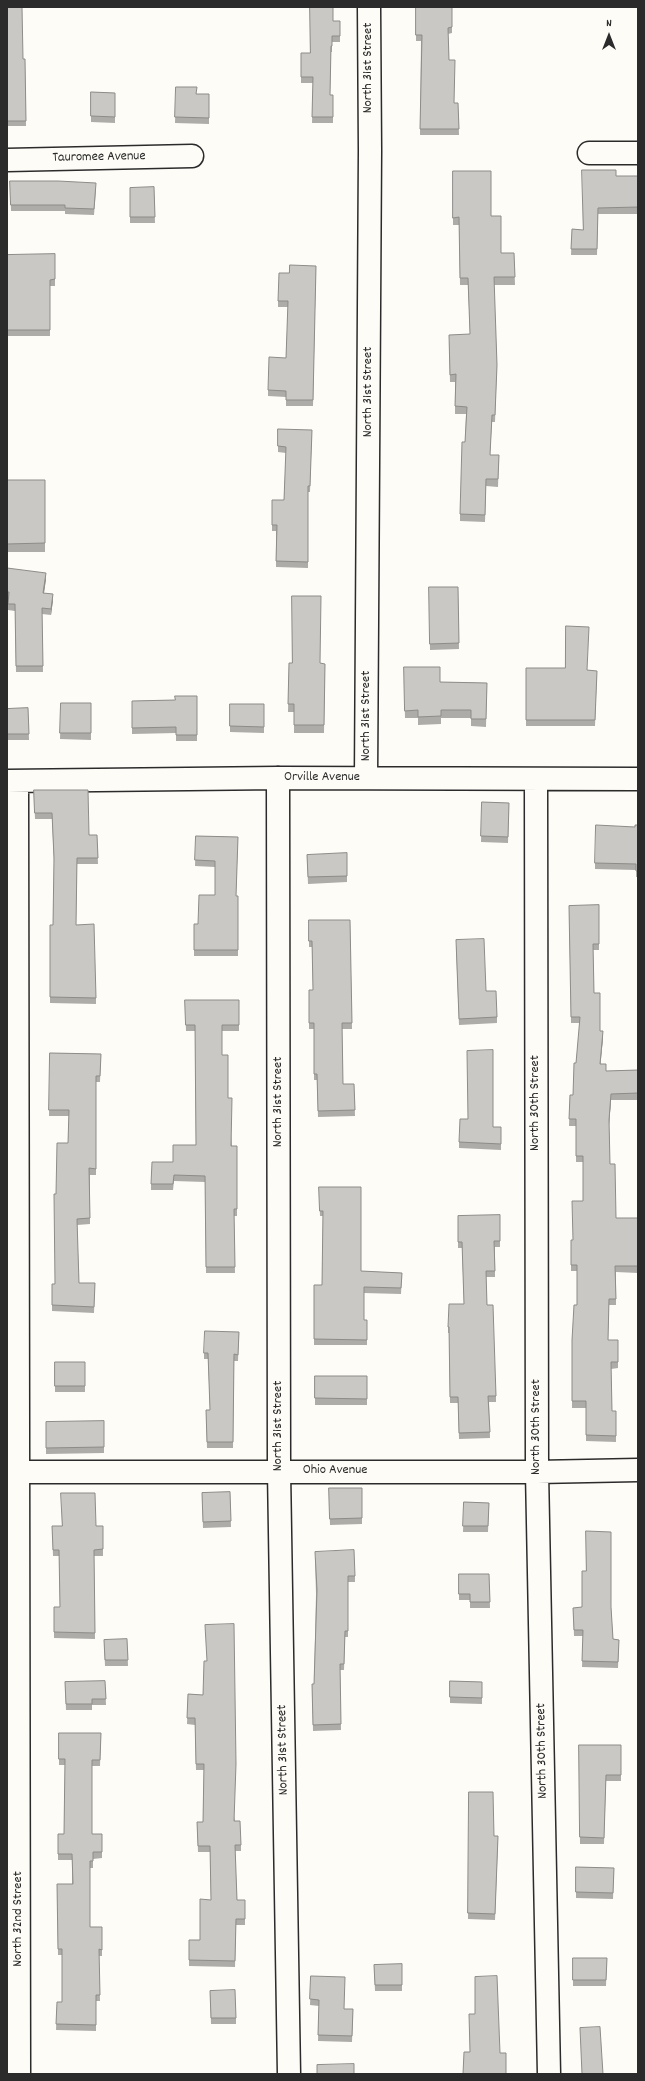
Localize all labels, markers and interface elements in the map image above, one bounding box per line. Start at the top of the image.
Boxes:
north arrow [589,16,629,56]
text: N [606,16,612,32]
street label: North 31st Street [361,23,377,113]
street label: Tauromee Avenue [52,149,146,167]
street label: North 31st Street [361,347,377,437]
street label: North 31st Street [359,671,375,761]
street label: Orville Avenue [284,770,360,786]
street label: North 30th Street [528,1055,544,1151]
street label: North 31st Street [271,1057,287,1147]
street label: North 30th Street [529,1379,545,1475]
street label: North 31st Street [271,1381,287,1471]
street label: Ohio Avenue [303,1463,367,1479]
street label: North 30th Street [534,1703,552,1799]
street label: North 31st Street [275,1705,293,1795]
street label: North 32nd Street [11,1871,27,1967]

